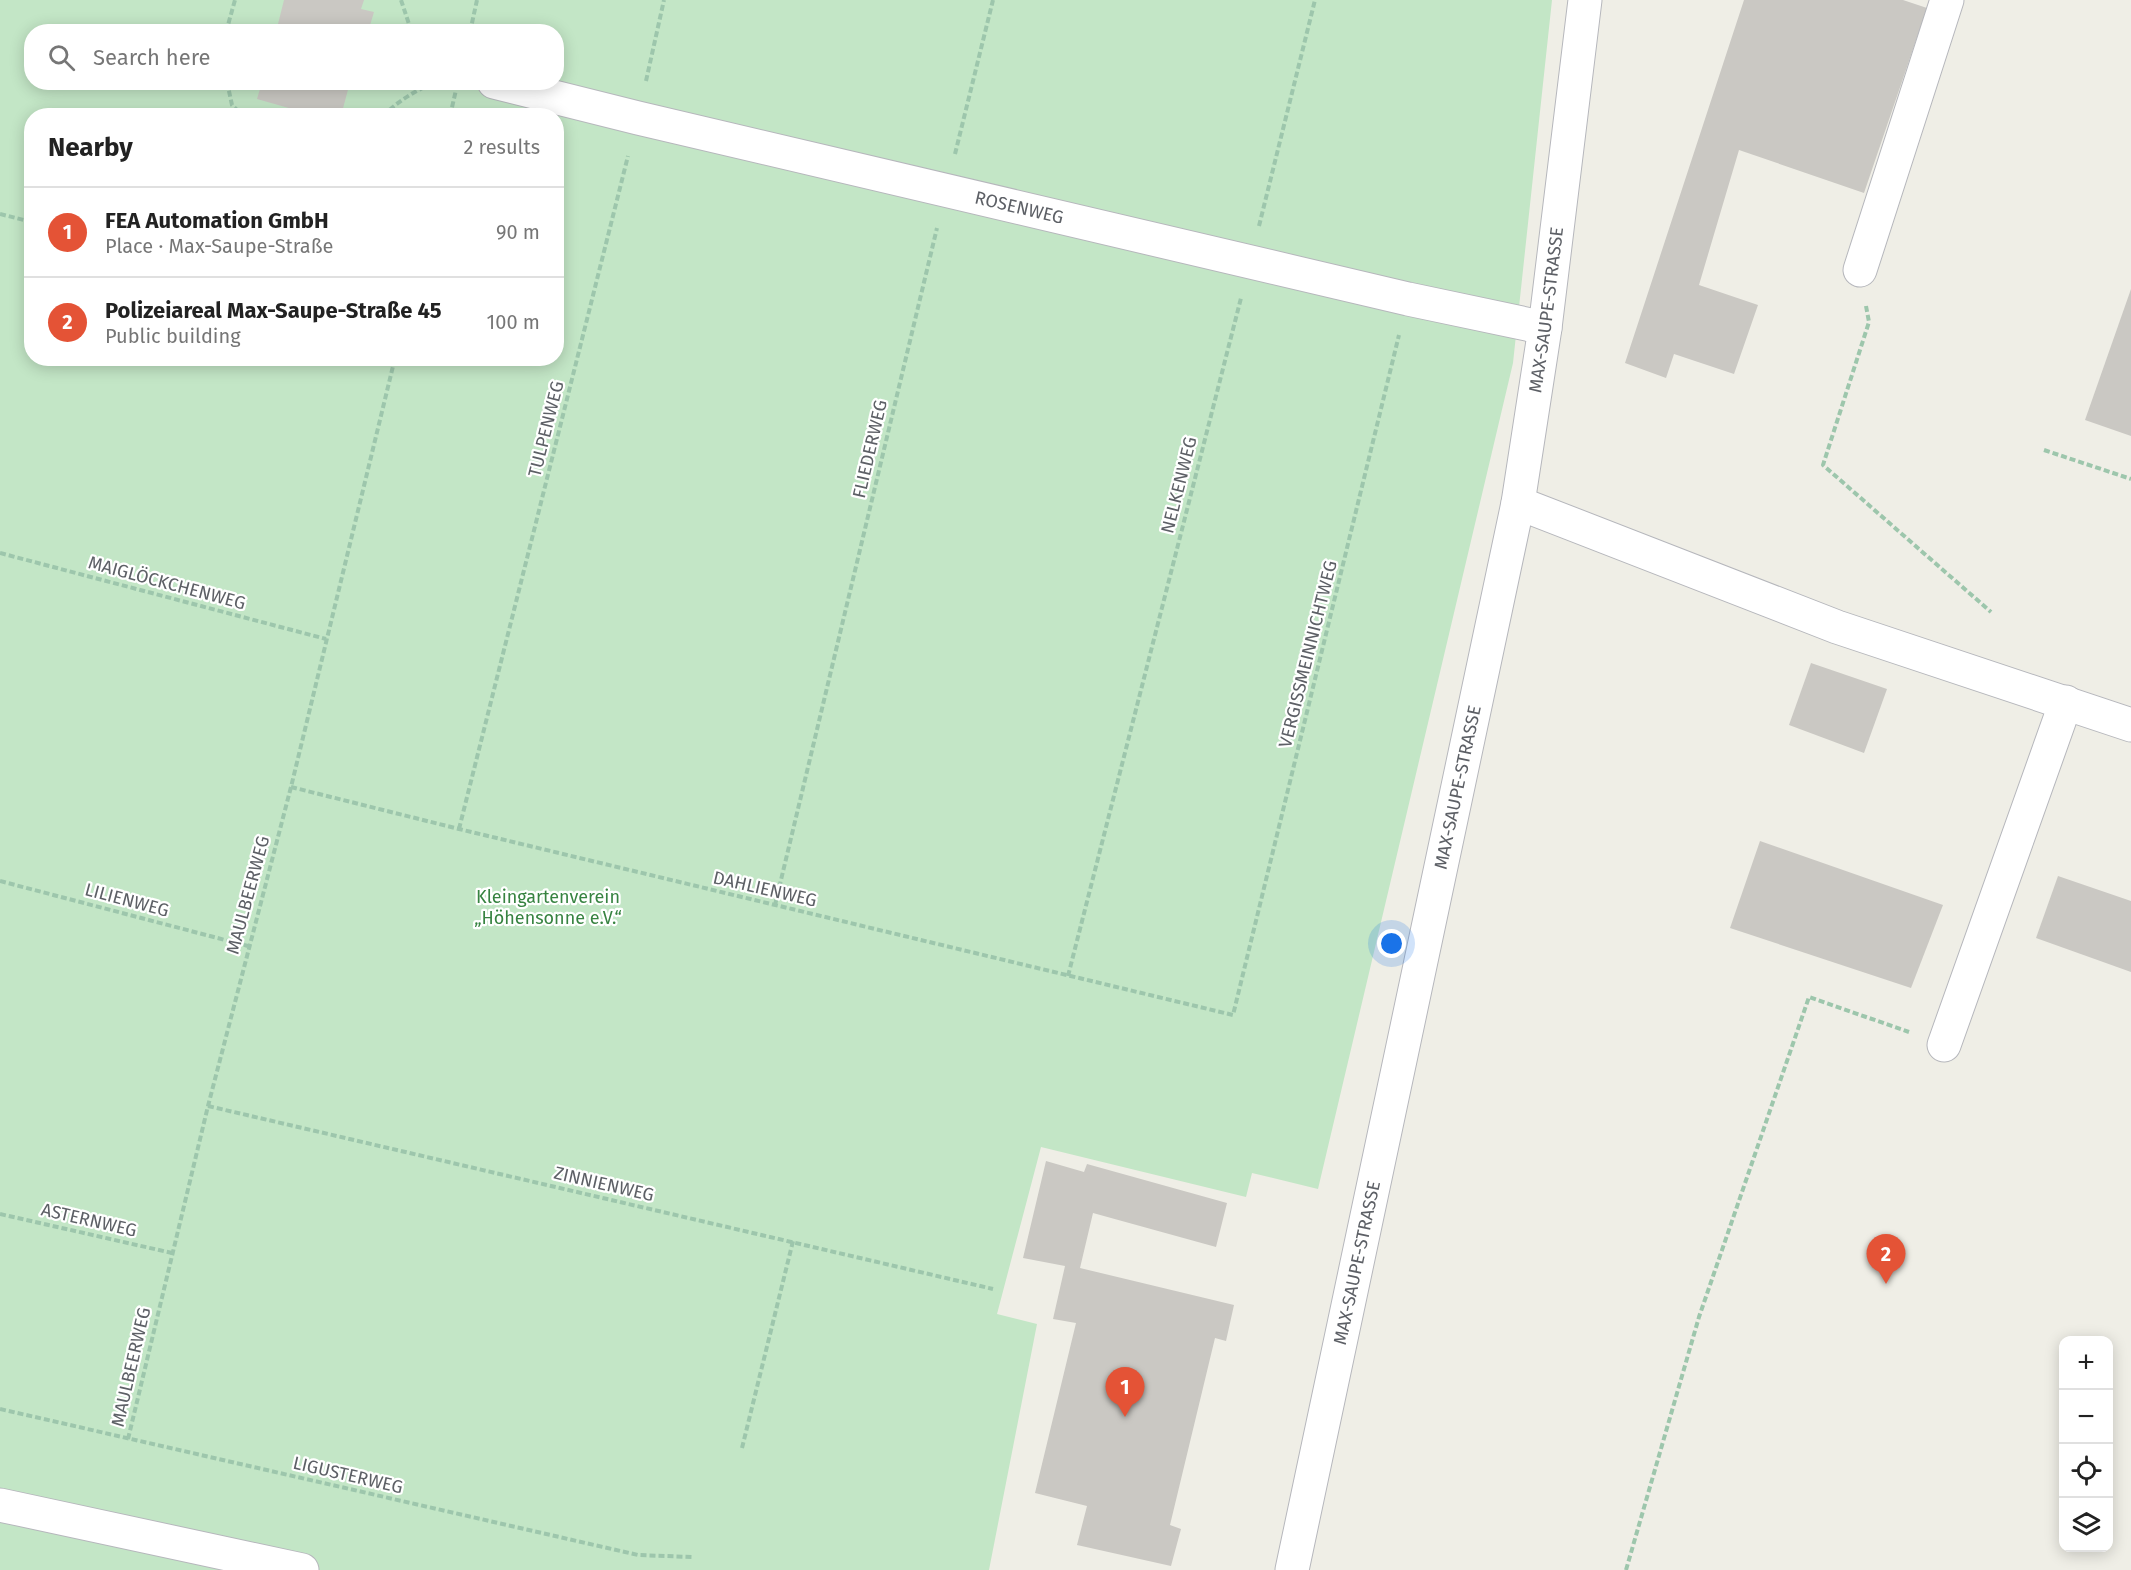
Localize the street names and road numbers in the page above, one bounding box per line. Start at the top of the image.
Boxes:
street label: ROSENWEG [973,187,1066,229]
street label: MAX-SAUPE-STRASSE [1524,226,1568,394]
street label: TULPENWEG [523,379,569,479]
street label: FLIEDERWEG [848,398,892,500]
street label: NELKENWEG [1156,434,1202,536]
street label: MAIGLÖCKCHENWEG [86,551,248,615]
street label: VERGISSMEINNICHTWEG [1274,558,1342,750]
street label: MAX-SAUPE-STRASSE [1430,703,1486,871]
street label: MAULBEERWEG [222,833,274,957]
street label: DAHLIENWEG [711,866,819,912]
street label: LILIENWEG [83,878,171,922]
street label: ZINNIENWEG [552,1162,656,1206]
street label: MAX-SAUPE-STRASSE [1329,1179,1385,1347]
street label: ASTERNWEG [39,1198,139,1242]
street label: MAULBEERWEG [107,1305,155,1429]
street label: LIGUSTERWEG [291,1452,405,1498]

